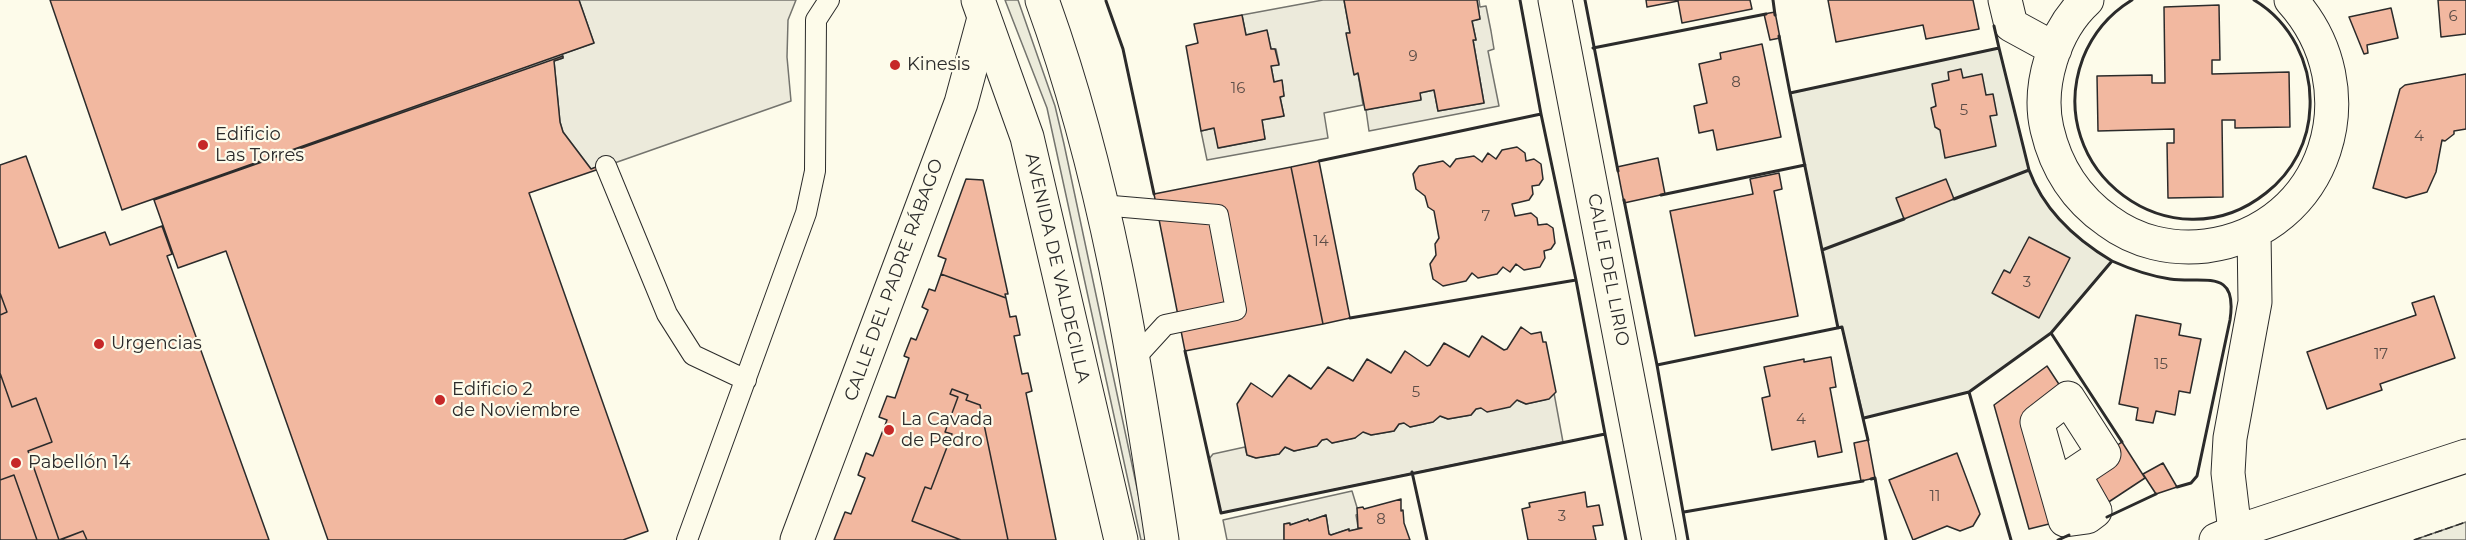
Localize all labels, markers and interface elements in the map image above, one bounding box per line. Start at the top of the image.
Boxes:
house number: 6 [2448,8,2458,26]
house number: 9 [1408,48,1418,66]
place label: Kinesis [907,54,970,76]
marker: Kinesis [888,58,902,72]
house number: 8 [1731,74,1741,92]
house number: 16 [1231,80,1245,98]
house number: 5 [1960,102,1968,120]
place label: Edificio Las Torres [215,124,304,166]
house number: 4 [2414,128,2424,146]
marker: Edificio Las Torres [196,138,210,152]
street label: AVENIDA DE VALDECILLA [1020,151,1094,385]
street label: CALLE DEL PADRE RÁBAGO [840,156,948,404]
street label: CALLE DEL LIRIO [1583,192,1633,348]
house number: 7 [1482,208,1490,226]
house number: 14 [1313,233,1329,251]
house number: 3 [2023,274,2031,292]
place label: Urgencias [111,333,202,355]
marker: Urgencias [92,337,106,351]
house number: 17 [2374,346,2388,364]
house number: 15 [2154,356,2168,374]
place label: Edificio 2 de Noviembre [452,379,580,422]
house number: 5 [1412,384,1420,402]
marker: Edificio 2 de Noviembre [433,393,447,407]
place label: La Cavada de Pedro [901,409,993,452]
house number: 4 [1796,411,1806,429]
marker: La Cavada de Pedro [882,423,896,437]
place label: Pabellón 14 [28,452,131,474]
marker: Pabellón 14 [9,456,23,470]
house number: 11 [1930,488,1940,506]
house number: 3 [1558,508,1566,526]
house number: 8 [1376,511,1386,529]

